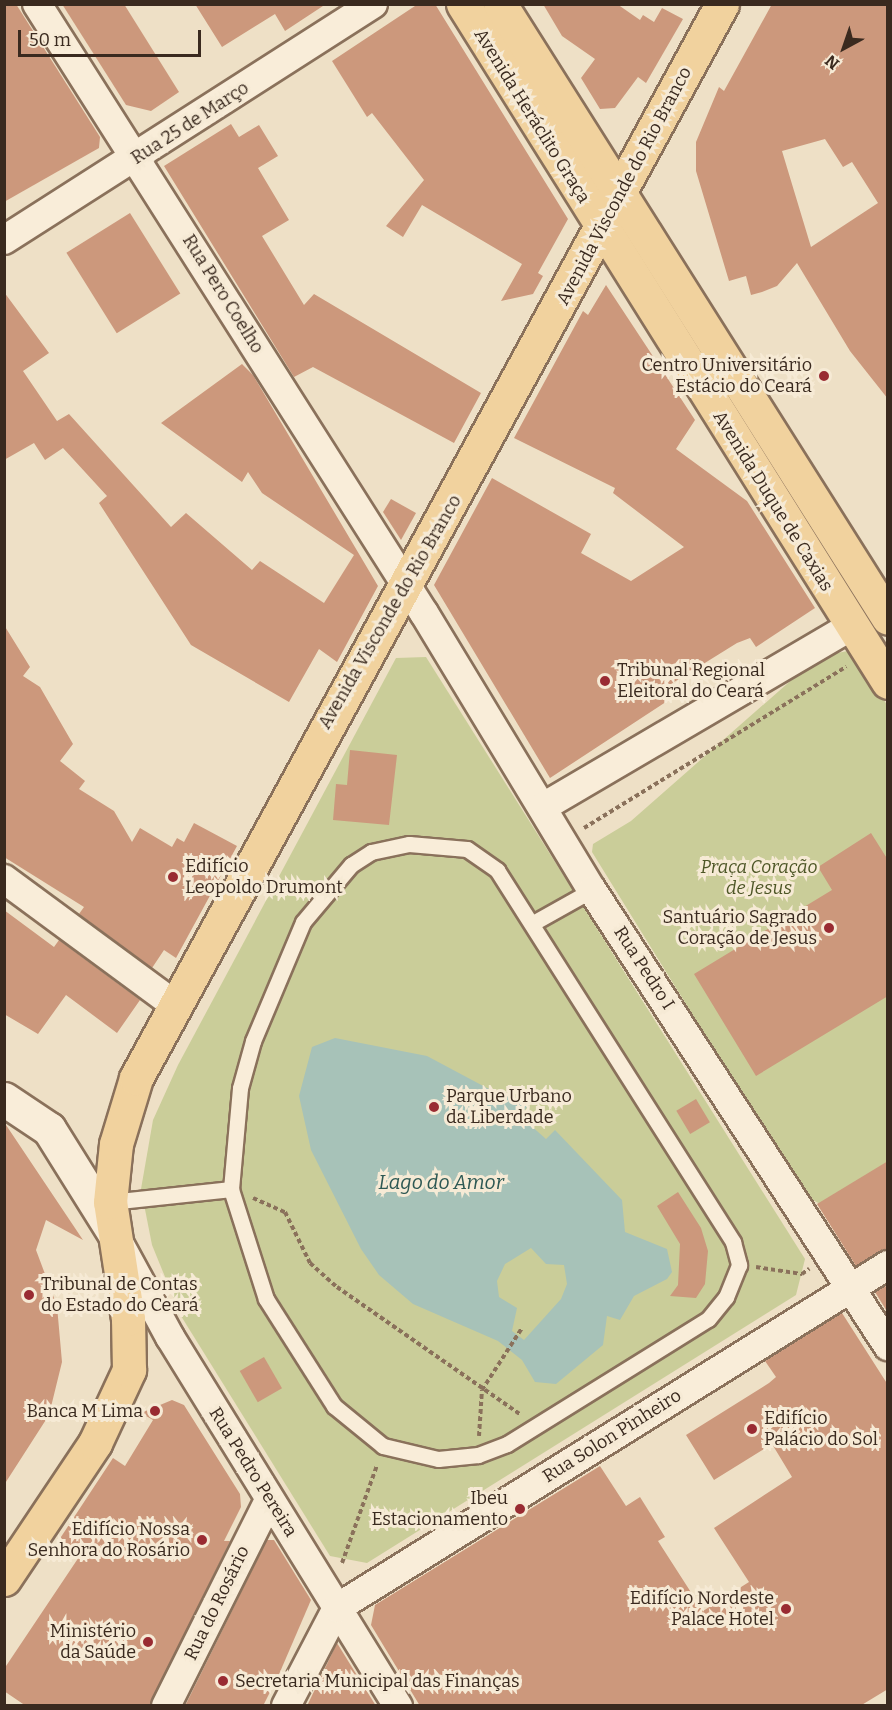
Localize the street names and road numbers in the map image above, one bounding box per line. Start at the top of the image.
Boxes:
street label: Avenida Heráclito Graça [469,25,595,207]
street label: Avenida Visconde do Rio Branco [552,63,696,309]
street label: Rua 25 de Março [127,77,253,169]
street label: Rua Pero Coelho [178,231,268,357]
street label: Avenida Duque de Caxias [708,407,838,595]
street label: Avenida Visconde do Rio Branco [314,491,466,733]
street label: Rua Pedro I [609,922,679,1014]
street label: Rua Solon Pinheiro [539,1385,685,1487]
street label: Rua Pedro Pereira [204,1403,302,1541]
street label: Rua do Rosário [180,1542,254,1664]

